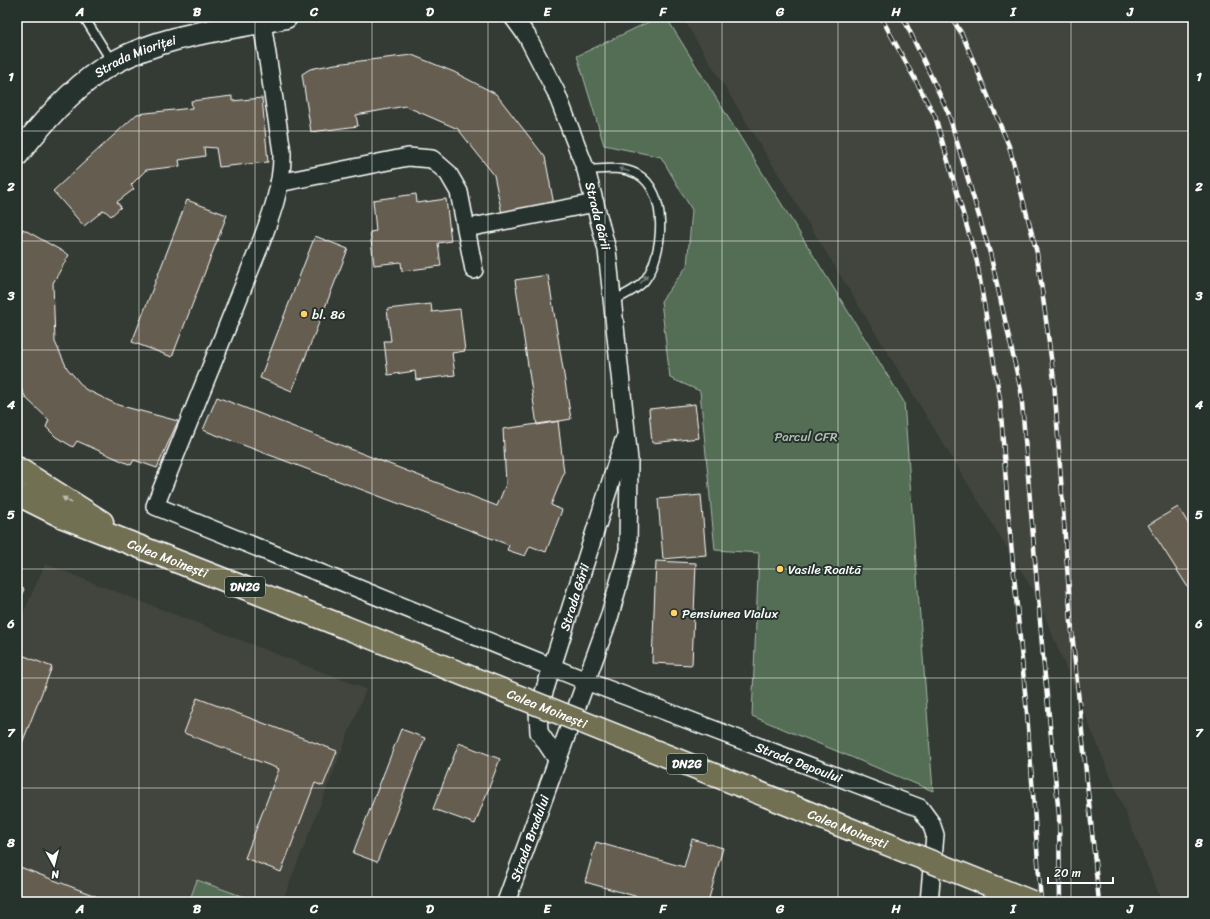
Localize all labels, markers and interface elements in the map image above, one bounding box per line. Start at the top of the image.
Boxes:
text: A [75,0,84,23]
text: B [193,0,202,23]
text: C [309,0,319,23]
text: D [426,0,434,23]
text: E [543,0,552,23]
text: F [658,0,667,23]
text: G [775,0,785,23]
text: H [890,0,901,23]
text: I [1009,0,1017,23]
text: J [1126,0,1134,23]
street label: Strada Mioriței [89,28,179,83]
text: 1 [8,65,14,88]
text: 1 [1196,65,1202,88]
one-way arrow [618,167,630,173]
text: 2 [6,175,15,198]
text: 2 [1194,175,1203,198]
street label: Strada Gării [578,179,618,253]
one-way arrow [640,274,648,284]
text: 3 [6,284,15,307]
text: 3 [1194,284,1203,307]
place label: bl. 86 [312,303,345,326]
marker: bl. 86 [299,309,309,319]
text: 4 [6,393,16,416]
text: 4 [1194,393,1204,416]
park label: Parcul CFR [774,425,838,448]
one-way arrow [61,496,73,503]
text: 5 [7,503,15,526]
text: 5 [1195,503,1203,526]
street label: Calea Moinești [124,532,212,584]
place label: Vasile Roaită [788,558,862,581]
street label: Strada Gării [553,560,596,634]
marker: Vasile Roaită [775,564,785,574]
road number: DN2G [225,577,265,597]
place label: Pensiunea Vialux [682,602,778,625]
marker: Pensiunea Vialux [669,608,679,618]
text: 6 [6,612,15,635]
text: 6 [1194,612,1203,635]
street label: Calea Moinești [504,682,591,735]
text: 7 [7,721,16,744]
text: 7 [1195,721,1204,744]
street label: Strada Depoului [752,735,846,789]
road number: DN2G [667,754,707,774]
street label: Strada Bradului [503,791,556,885]
street label: Calea Moinești [804,802,892,855]
text: 8 [6,831,15,854]
text: 8 [1194,831,1203,854]
north arrow [34,845,74,885]
scale bar [1048,859,1113,885]
text: 20 m [1054,862,1081,884]
text: N [50,864,61,884]
text: A [75,897,84,919]
text: B [193,897,202,919]
text: C [309,897,319,919]
text: D [426,897,434,919]
text: E [543,897,552,919]
text: F [658,897,667,919]
text: G [775,897,785,919]
text: H [890,897,901,919]
text: I [1009,897,1017,919]
text: J [1126,897,1134,919]

